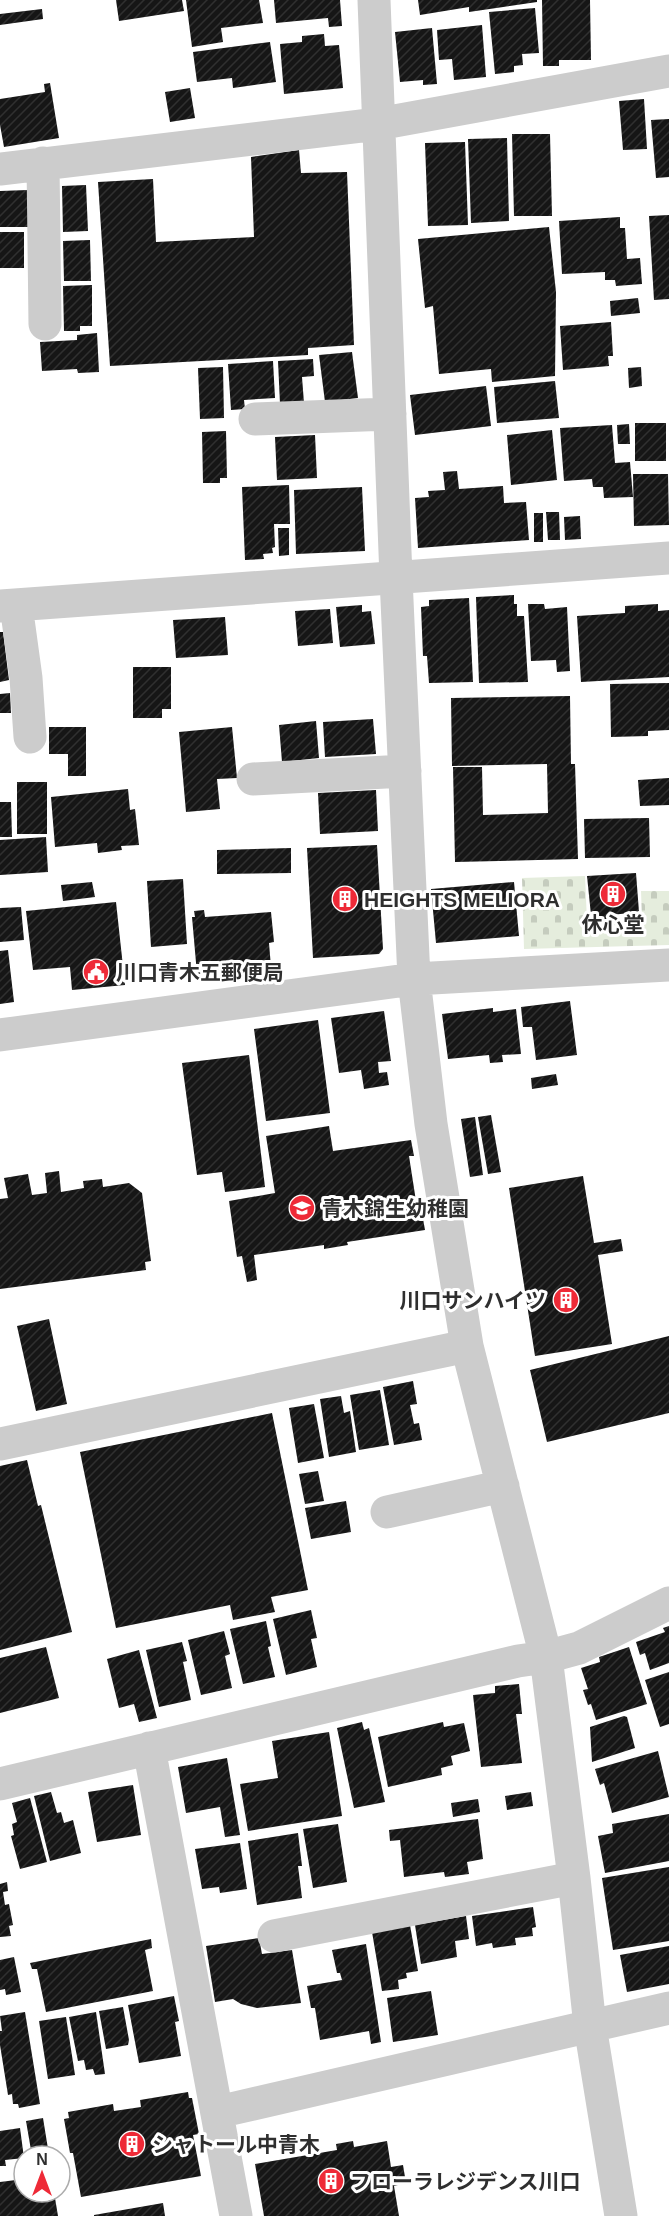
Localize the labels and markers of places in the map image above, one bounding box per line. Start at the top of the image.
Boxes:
building icon: 休心堂 [598,879,628,909]
building icon: HEIGHTS MELIORA [330,884,360,914]
place label: HEIGHTS MELIORA [364,888,560,911]
place label: 休心堂 [582,913,645,936]
public building icon: 川口青木五郵便局 [81,957,111,987]
place label: 川口青木五郵便局 [116,961,284,984]
school or university icon: 青木錦生幼稚園 [287,1193,317,1223]
place label: 青木錦生幼稚園 [322,1197,469,1220]
building icon: 川口サンハイツ [551,1285,581,1315]
place label: 川口サンハイツ [399,1289,546,1312]
building icon: シャトール中青木 [117,2129,147,2159]
place label: シャトール中青木 [152,2133,320,2156]
building icon: フローラレジデンス川口 [316,2166,346,2196]
place label: フローラレジデンス川口 [350,2170,581,2193]

